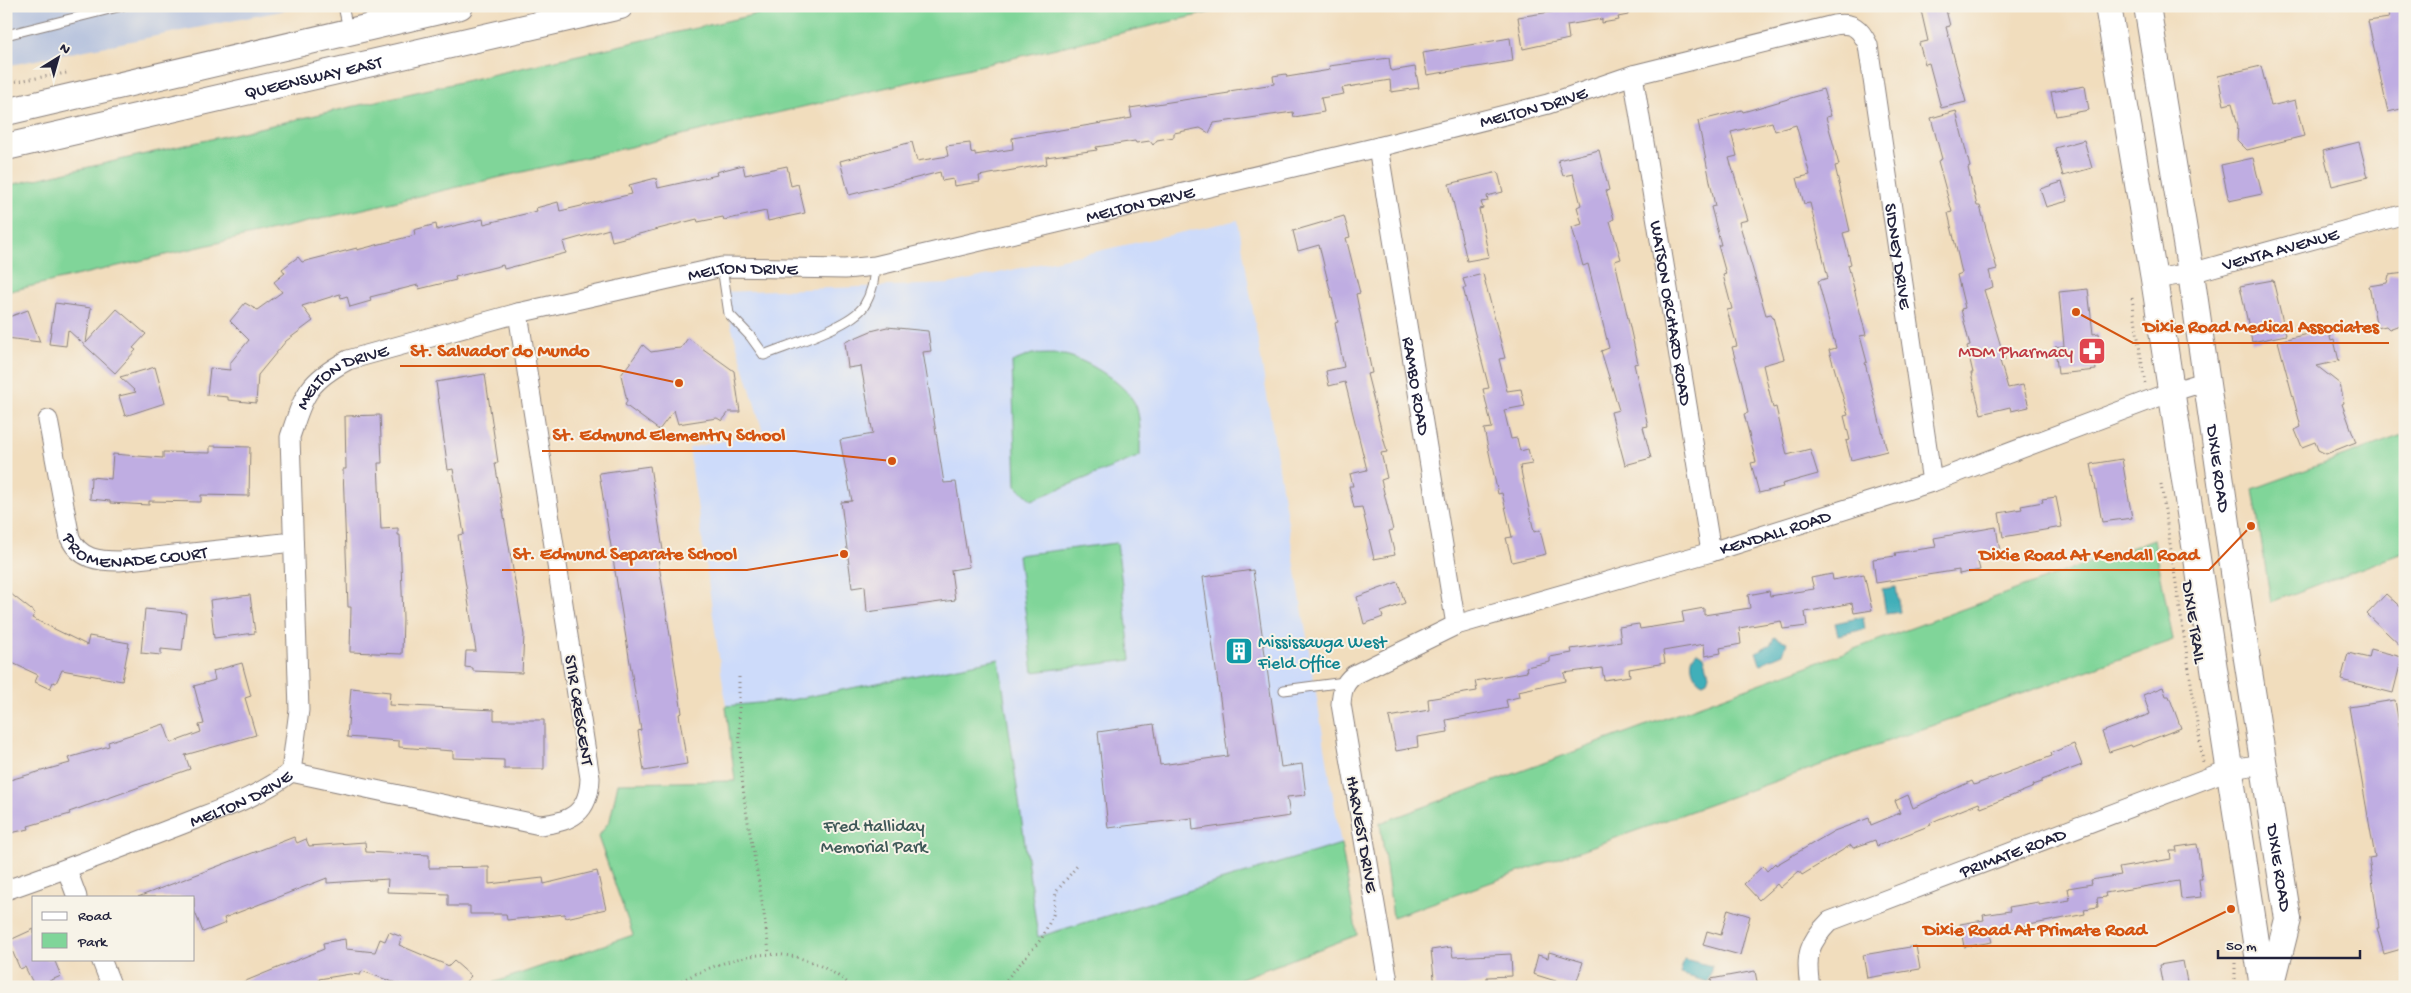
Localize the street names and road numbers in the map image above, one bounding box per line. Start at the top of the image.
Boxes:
street label: QUEENSWAY EAST [243,53,386,105]
street label: MELTON DRIVE [1478,83,1591,134]
street label: MELTON DRIVE [1084,183,1198,229]
street label: SIDNEY DRIVE [1878,202,1915,312]
street label: WATSON ORCHARD ROAD [1644,219,1695,408]
street label: VENTA AVENUE [2219,225,2342,277]
street label: MELTON DRIVE [686,258,799,287]
street label: RAMBO ROAD [1396,335,1433,437]
street label: MELTON DRIVE [293,341,392,413]
street label: DIXIE ROAD [2200,423,2233,514]
street label: KENDALL ROAD [1718,507,1834,562]
street label: PROMENADE COURT [56,530,210,574]
street label: DIXIE TRAIL [2175,579,2210,667]
street label: STIR CRESCENT [558,654,597,768]
street label: MELTON DRIVE [187,766,298,833]
street label: HARVEST DRIVE [1340,775,1381,895]
street label: DIXIE ROAD [2260,822,2295,914]
street label: PRIMATE ROAD [1956,824,2070,884]

